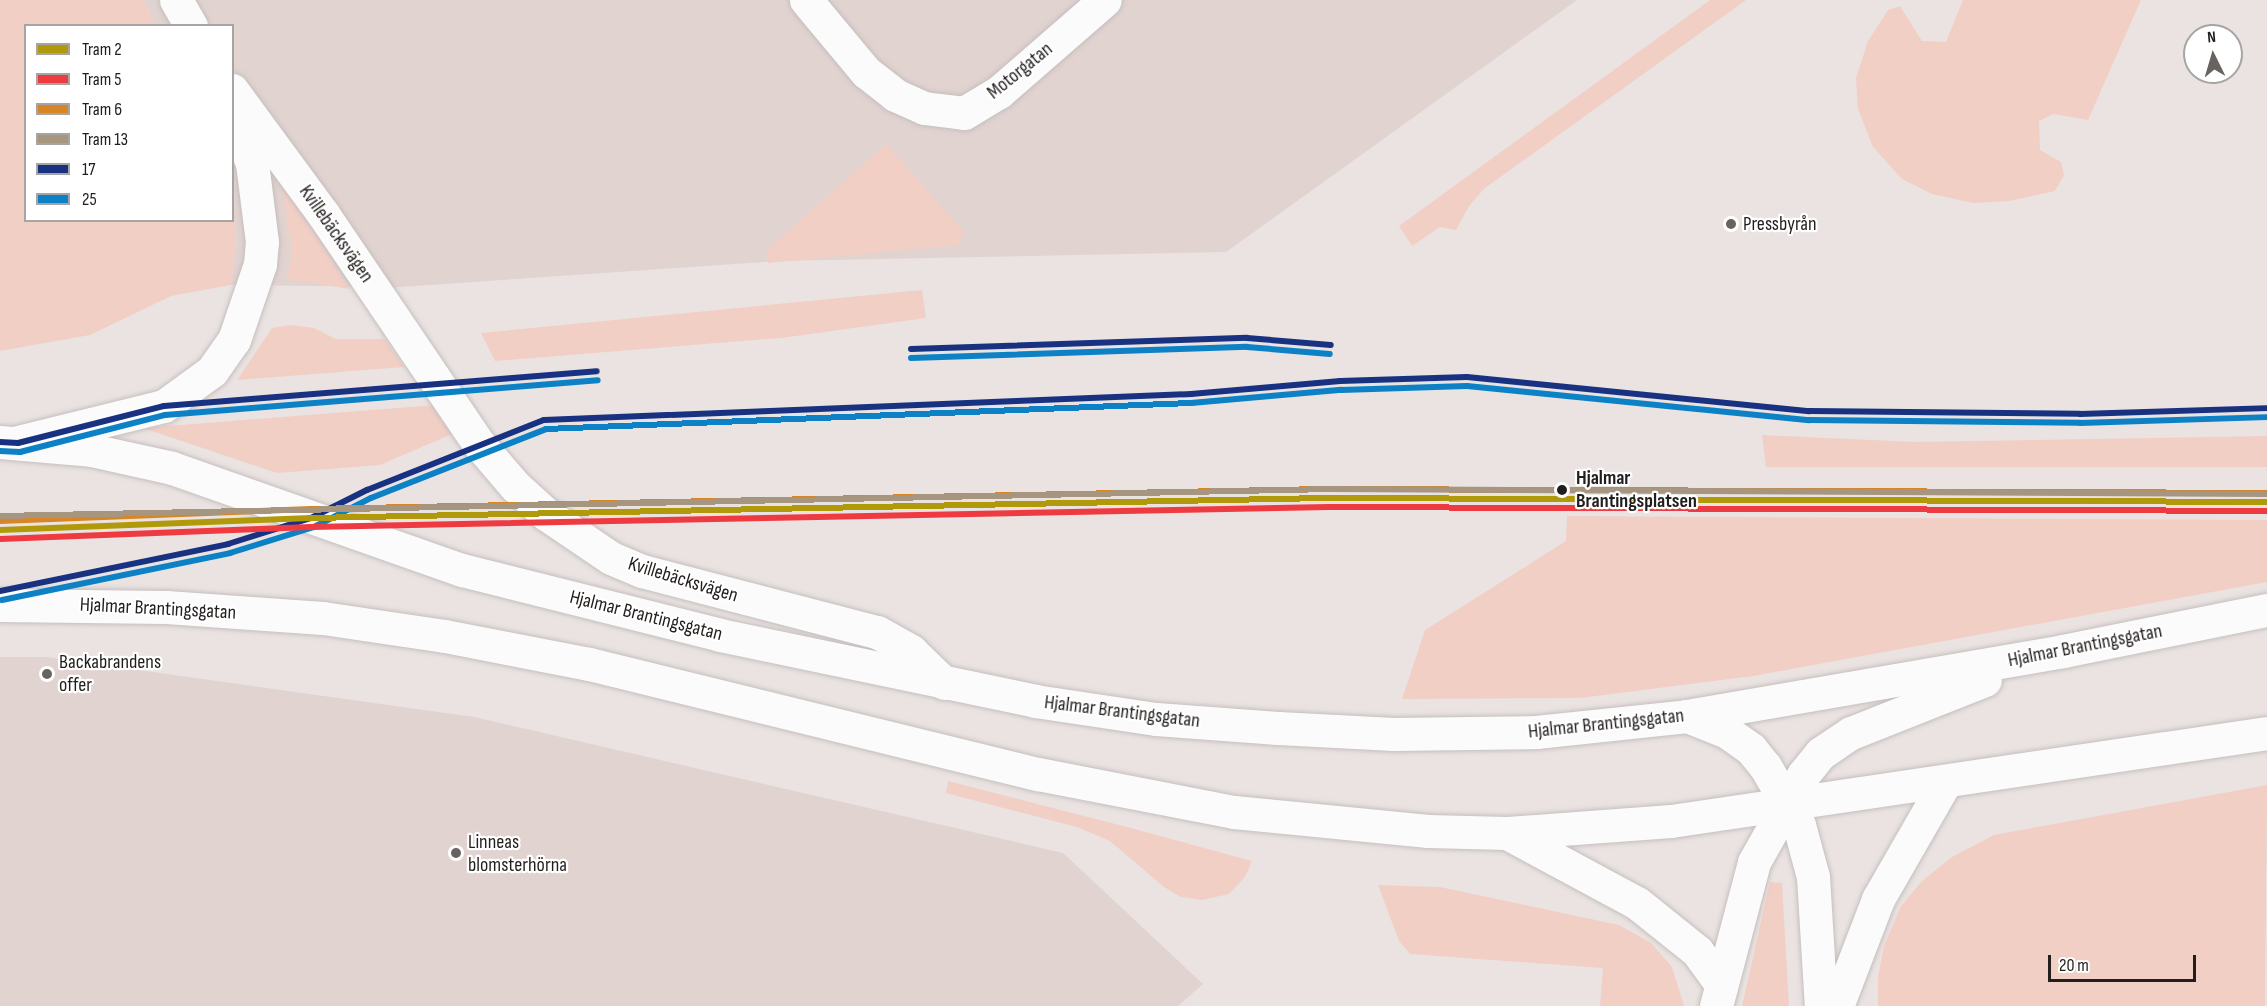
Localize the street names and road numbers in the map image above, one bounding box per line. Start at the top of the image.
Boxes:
street label: Motorgatan [982,37,1058,105]
street label: Kvillebäcksvägen [294,181,378,287]
street label: Kvillebäcksvägen [625,552,741,608]
street label: Hjalmar Brantingsgatan [567,585,725,647]
street label: Hjalmar Brantingsgatan [79,593,237,625]
street label: Hjalmar Brantingsgatan [2006,619,2164,673]
street label: Hjalmar Brantingsgatan [1043,691,1201,733]
street label: Hjalmar Brantingsgatan [1527,704,1685,744]

